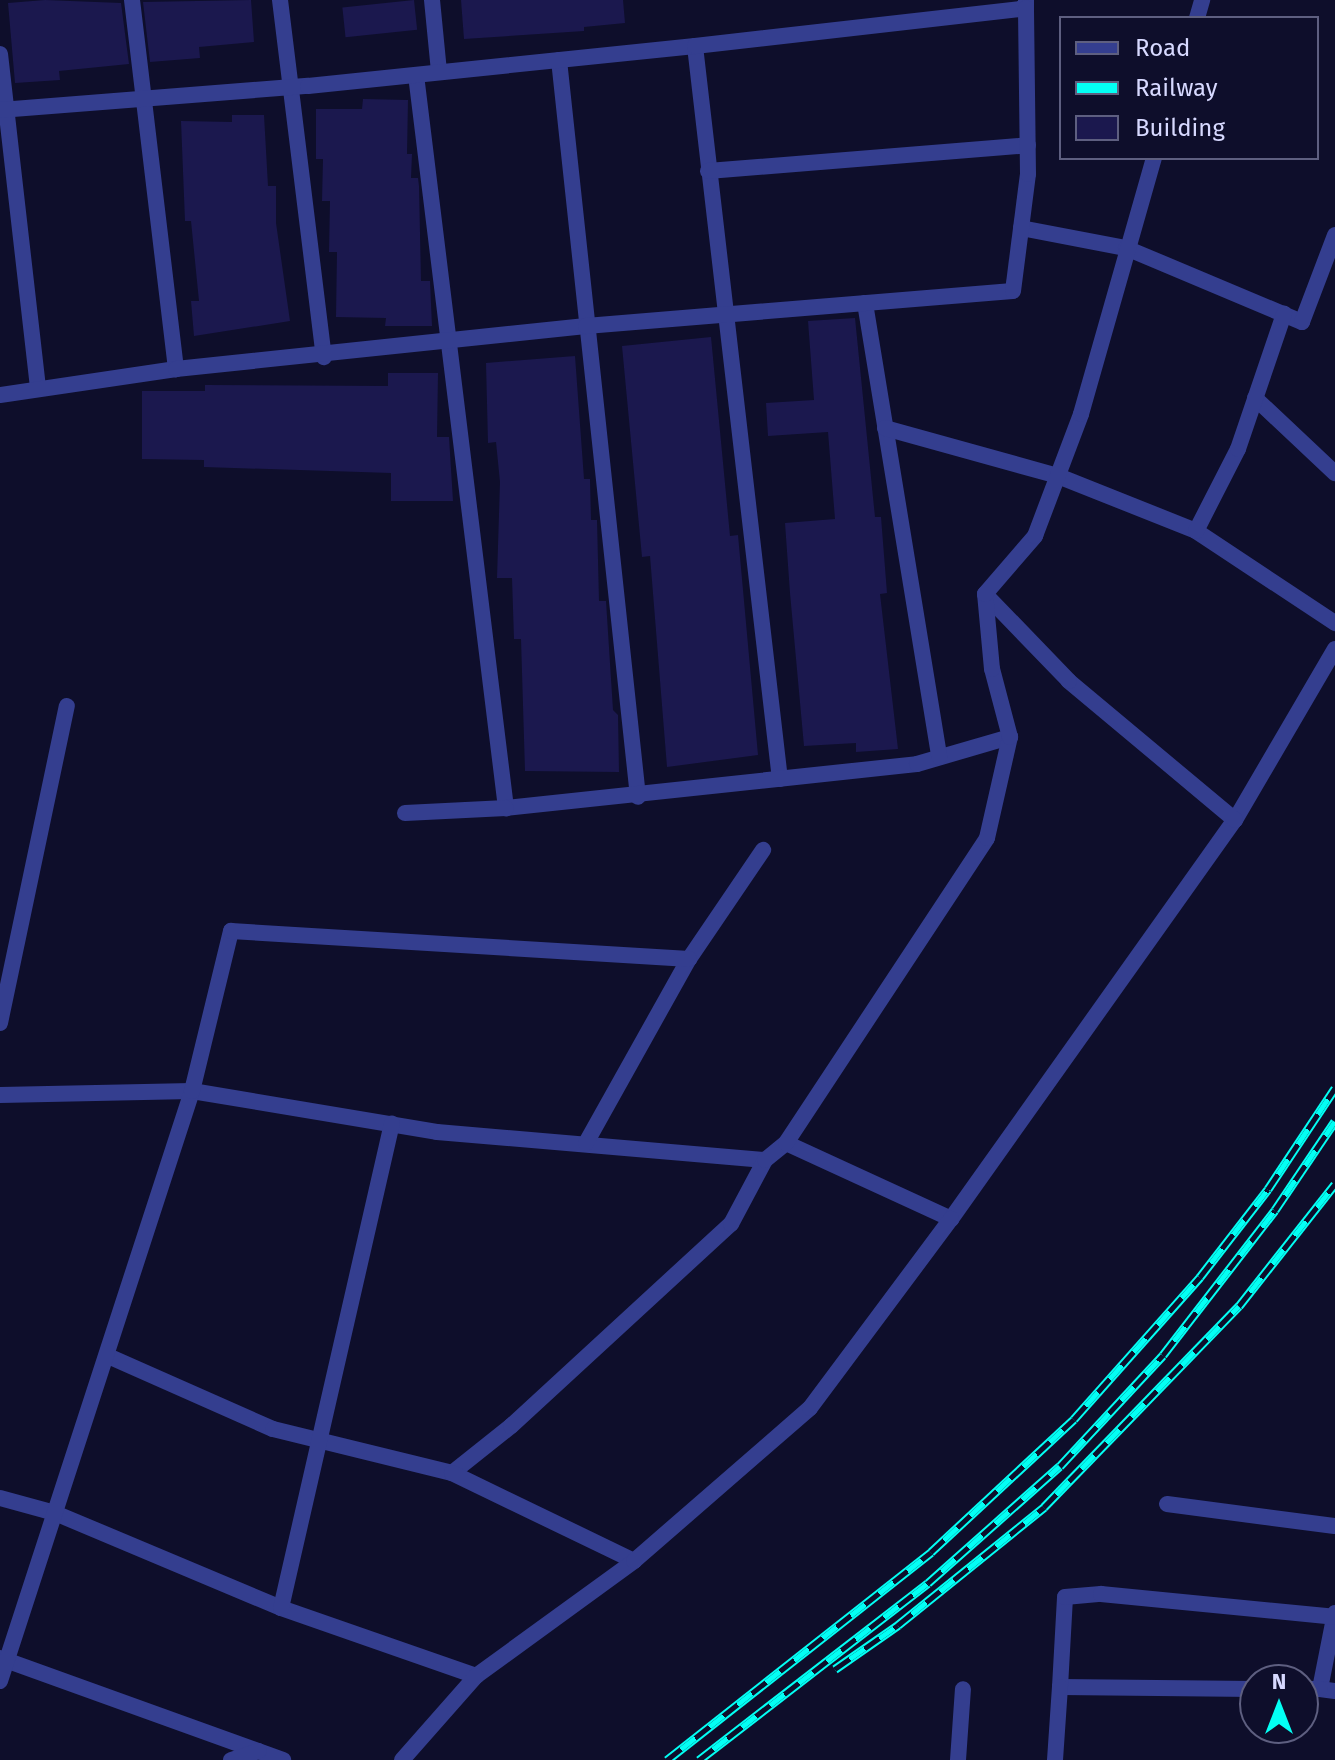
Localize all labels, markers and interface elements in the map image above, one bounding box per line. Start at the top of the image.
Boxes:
legend [1059,16,1319,160]
text: Road [1135,34,1190,62]
text: Railway [1135,74,1218,102]
text: Building [1135,114,1225,142]
north arrow [1239,1664,1319,1744]
text: N [1272,1668,1286,1695]

